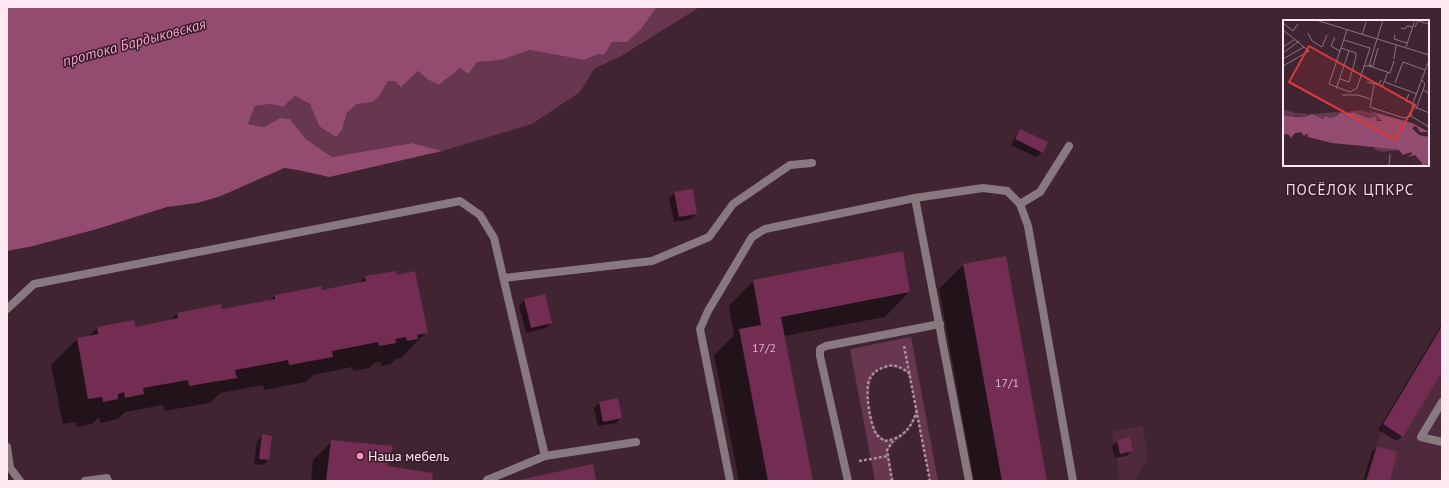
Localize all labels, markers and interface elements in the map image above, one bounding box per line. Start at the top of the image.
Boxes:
water label: протока Бардыковская [60,14,208,70]
inset map [1283,20,1429,166]
district label: ПОСЁЛОК ЦПКРС [1286,180,1414,199]
house number: 17/2 [752,340,776,355]
house number: 17/1 [995,375,1019,390]
place label: Наша мебель [368,447,450,465]
marker: Наша мебель [355,451,365,461]

